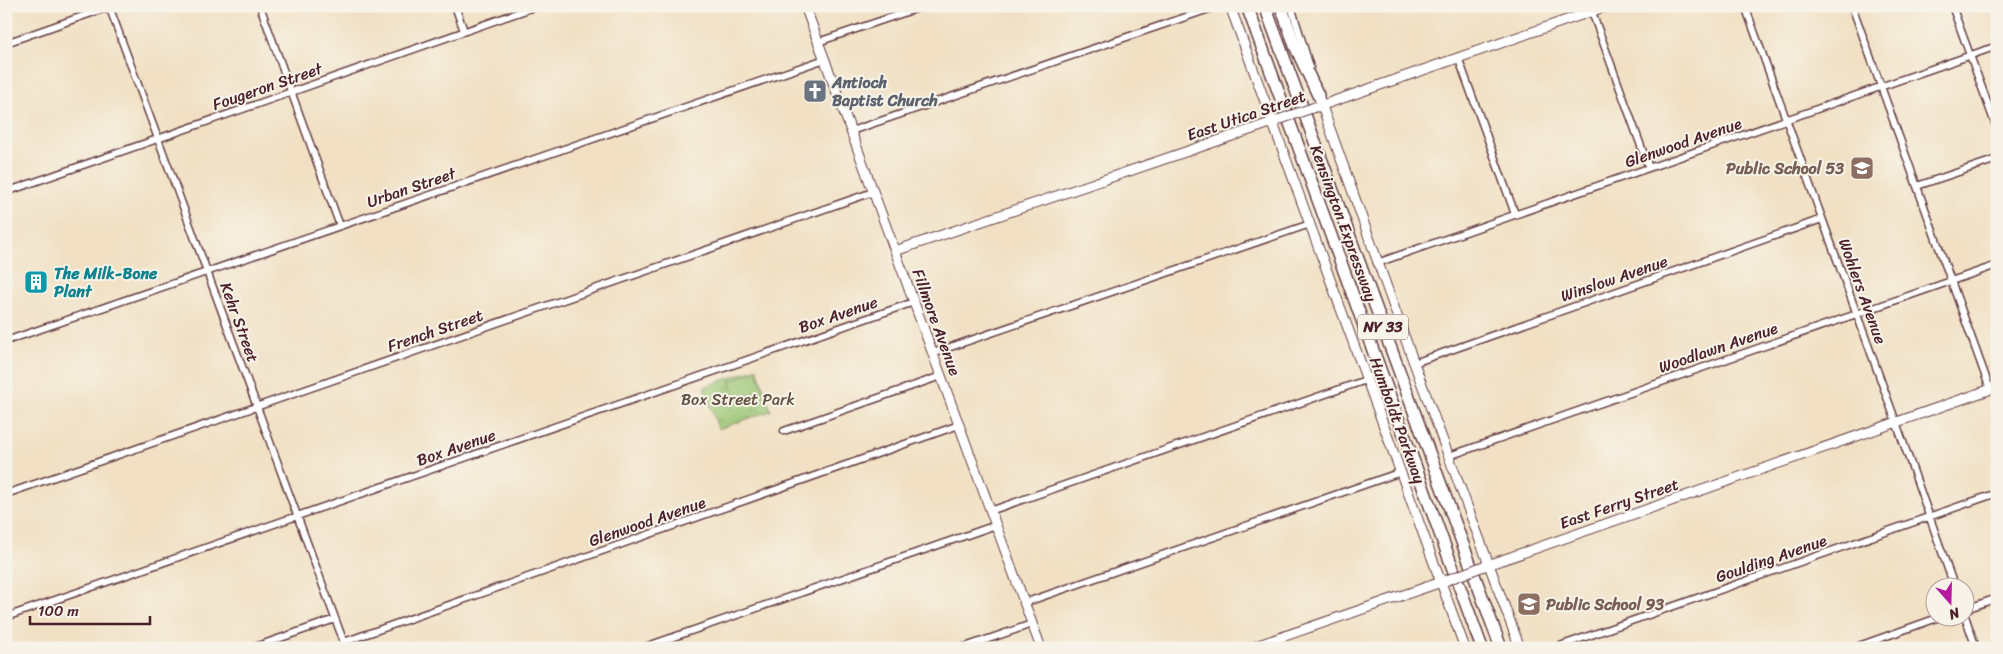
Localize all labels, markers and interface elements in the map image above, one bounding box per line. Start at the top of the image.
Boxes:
street label: Fougeron Street [208,54,327,119]
place label: Antioch Baptist Church [831,68,938,115]
church icon: Antioch Baptist Church [802,78,828,104]
street label: East Utica Street [1183,82,1309,149]
street label: Glenwood Avenue [1621,109,1746,176]
street label: Kensington Expressway [1302,141,1386,306]
place label: Public School 53 [1726,154,1844,183]
school or university icon: Public School 53 [1849,155,1875,181]
street label: Urban Street [363,159,460,216]
street label: Wohlers Avenue [1830,234,1895,348]
street label: Winslow Avenue [1557,247,1672,310]
place label: The Milk-Bone Plant [54,259,158,306]
street label: Fillmore Avenue [904,264,969,380]
building icon: The Milk-Bone Plant [23,269,49,295]
street label: Kehr Street [212,278,267,366]
street label: Box Avenue [795,287,882,342]
street label: French Street [383,301,487,360]
street label: Woodlawn Avenue [1655,313,1782,381]
road number: NY 33 [1358,314,1408,340]
street label: Humboldt Parkway [1361,353,1434,488]
park label: Box Street Park [681,385,795,414]
street label: Box Avenue [413,420,500,475]
street label: East Ferry Street [1556,470,1683,537]
street label: Glenwood Avenue [585,488,710,555]
street label: Goulding Avenue [1712,526,1831,591]
north arrow [1926,576,1976,626]
place label: Public School 93 [1546,590,1664,619]
school or university icon: Public School 93 [1516,591,1542,617]
scale bar [30,594,150,626]
text: 100 m [38,598,79,624]
text: N [1945,600,1964,627]

